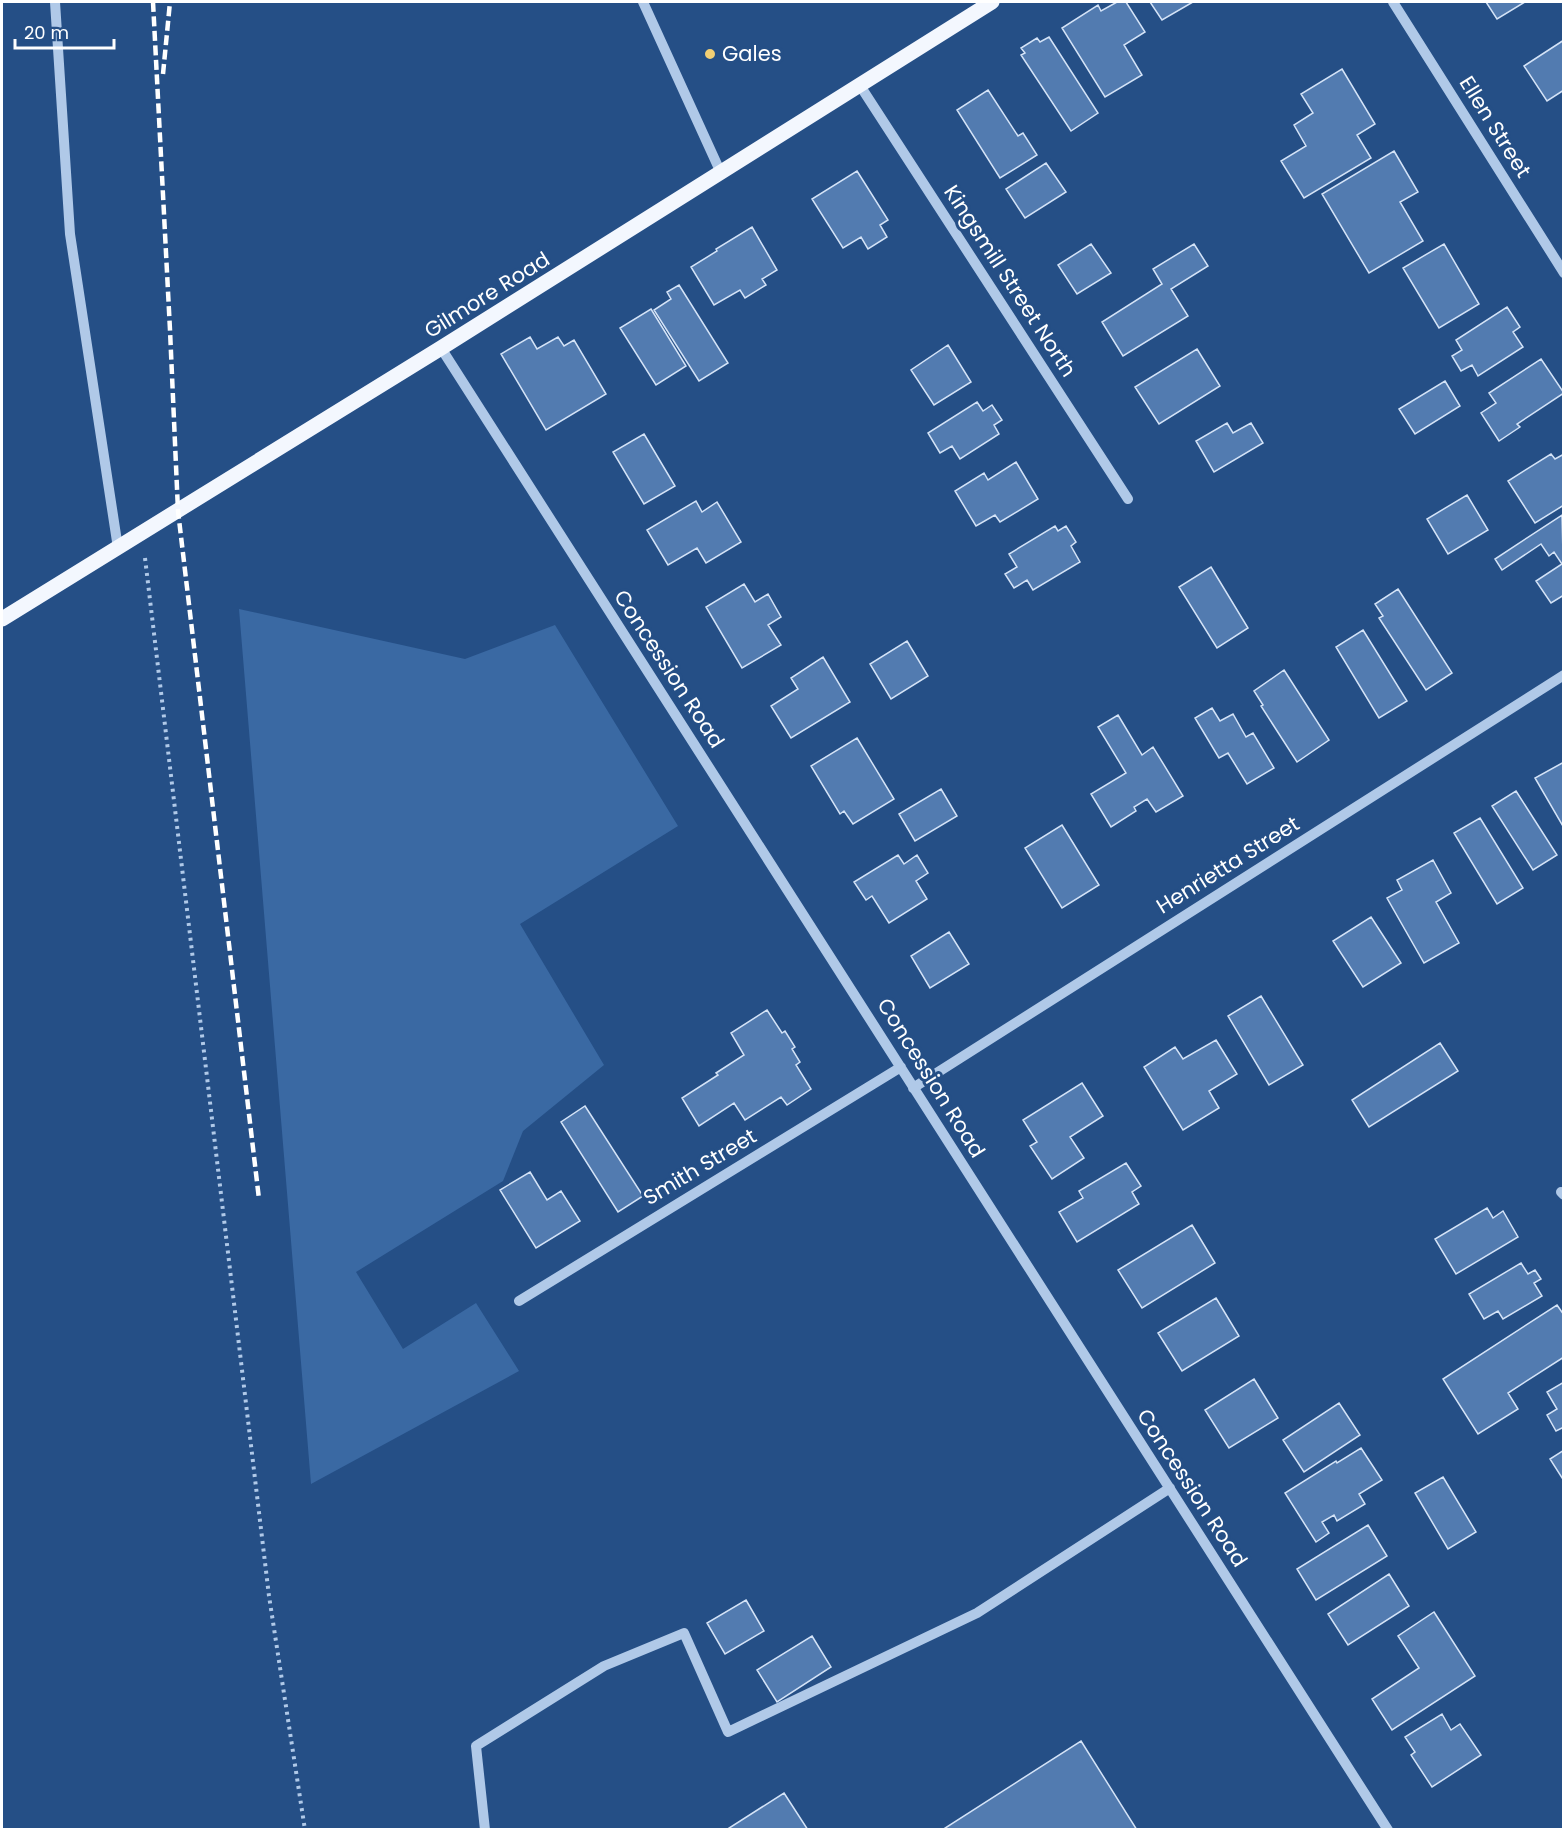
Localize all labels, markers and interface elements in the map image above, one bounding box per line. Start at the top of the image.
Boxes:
scale bar [15,12,114,50]
text: 20 m [24,20,69,45]
place label: Gales [722,39,782,68]
marker: Gales [703,47,717,61]
street label: Ellen Street [1453,70,1538,183]
street label: Kingsmill Street North [937,179,1083,382]
street label: Gilmore Road [418,244,555,345]
street label: Concession Road [607,584,731,753]
street label: Henrietta Street [1151,809,1305,920]
street label: Concession Road [871,992,992,1163]
street label: Smith Street [638,1121,762,1212]
street label: Concession Road [1130,1403,1254,1572]

